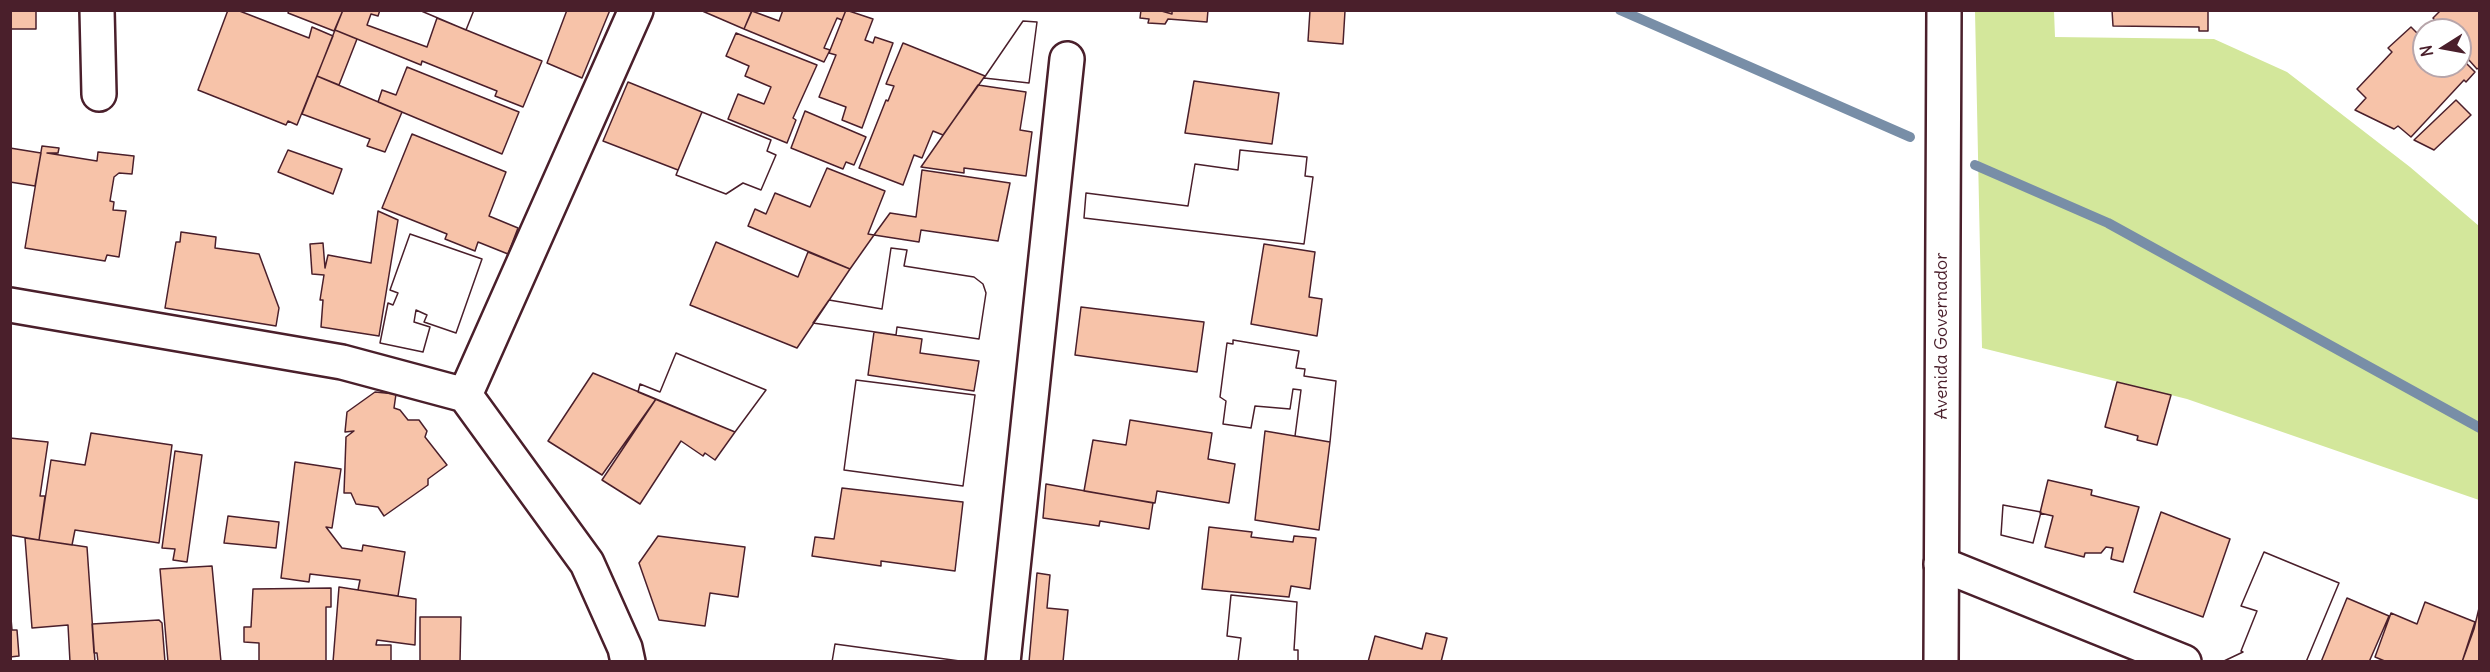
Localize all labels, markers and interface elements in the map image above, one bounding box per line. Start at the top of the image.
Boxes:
north arrow [2412,18,2472,78]
text: N [2415,44,2437,58]
street label: Avenida Governador [1931,252,1953,420]

